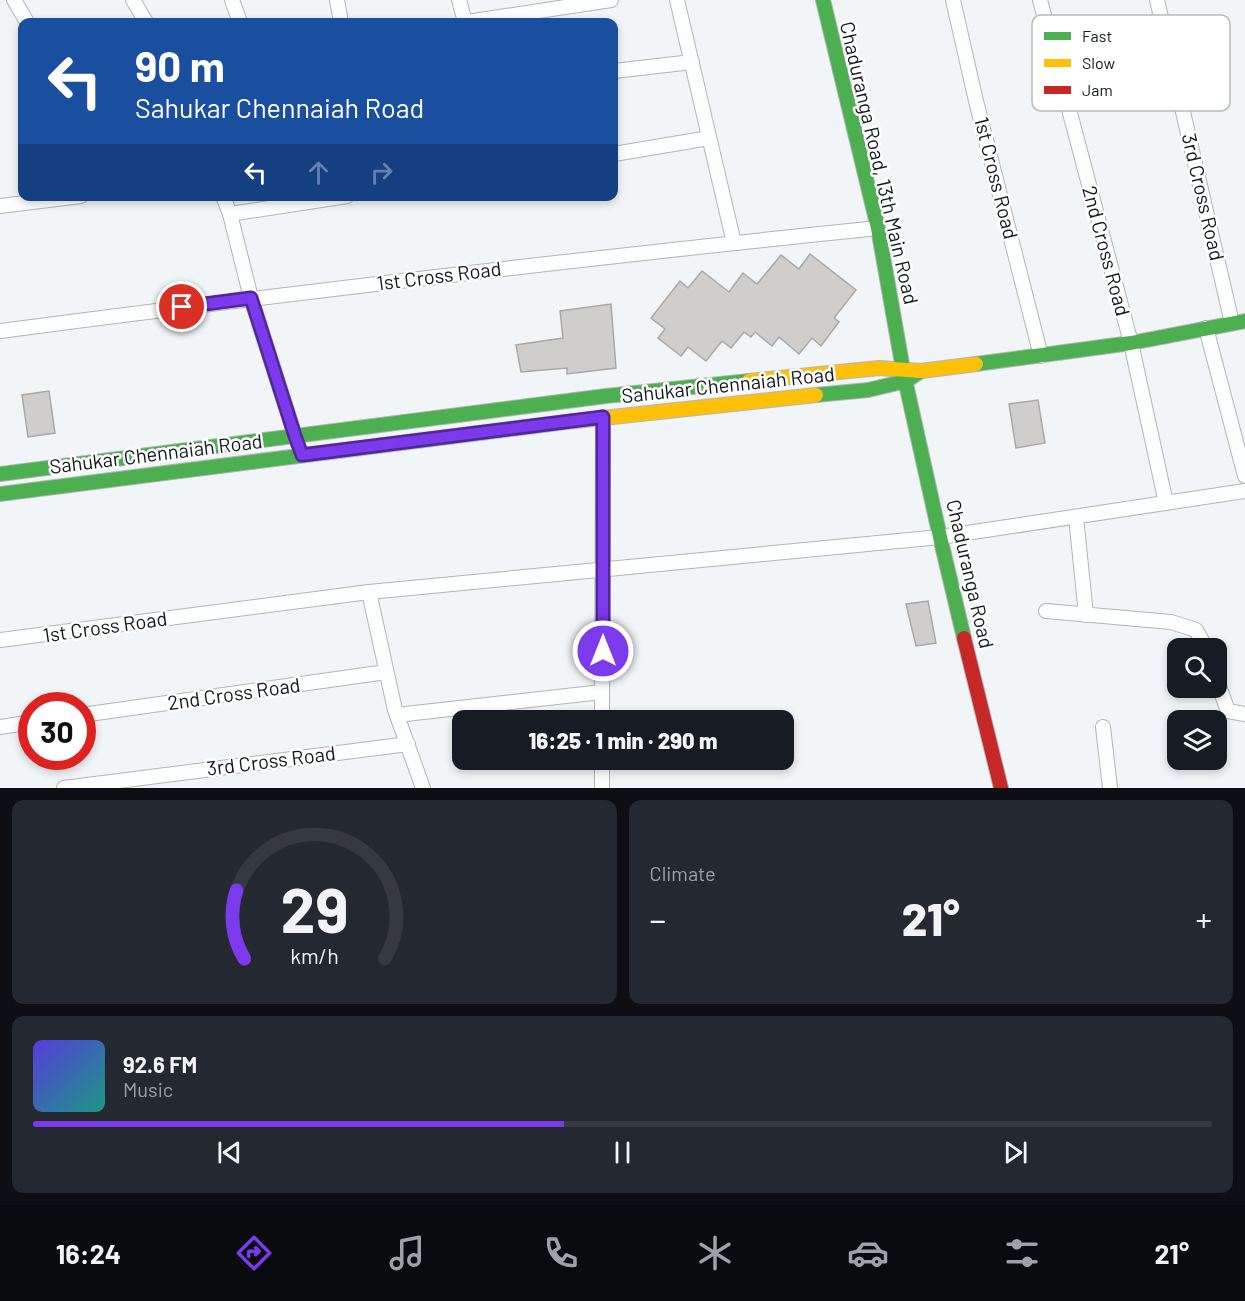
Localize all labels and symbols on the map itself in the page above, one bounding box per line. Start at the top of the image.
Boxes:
legend [1032,15,1230,111]
street label: Chaduranga Road, 13th Main Road [836,19,924,306]
text: Fast [1082,26,1112,45]
text: Slow [1082,53,1115,72]
text: Jam [1082,80,1113,99]
street label: 1st Cross Road [970,114,1024,241]
street label: 3rd Cross Road [1178,131,1230,263]
street label: 2nd Cross Road [1078,183,1136,318]
street label: 1st Cross Road [375,255,503,295]
pin [156,281,207,332]
street label: Sahukar Chennaiah Road [620,361,836,407]
street label: Sahukar Chennaiah Road [48,428,264,478]
street label: Chaduranga Road [942,497,1000,651]
street label: 1st Cross Road [41,605,169,647]
position arrow [571,619,635,683]
street label: 2nd Cross Road [166,672,302,714]
speed limit sign: 30 [18,692,96,770]
street label: 3rd Cross Road [205,740,337,780]

